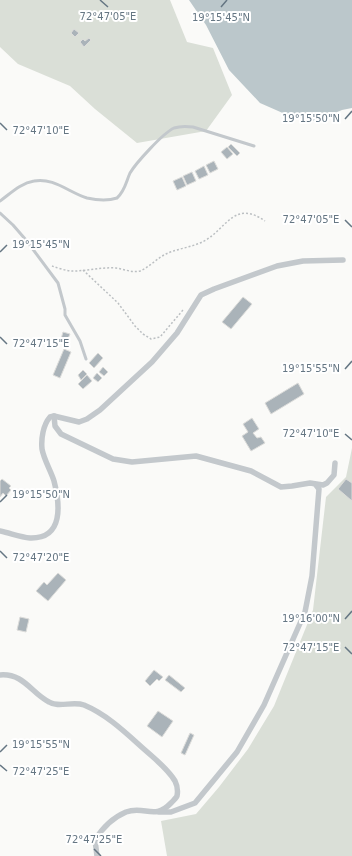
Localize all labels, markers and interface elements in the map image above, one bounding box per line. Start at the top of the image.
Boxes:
text: 72°47'05"E [80,11,136,22]
text: 19°15'45"N [192,12,250,23]
text: 19°15'50"N [282,113,340,124]
text: 72°47'10"E [13,125,69,136]
text: 72°47'05"E [283,214,339,225]
text: 19°15'45"N [12,239,70,250]
text: 72°47'15"E [13,338,69,349]
text: 19°15'55"N [282,363,340,374]
text: 72°47'10"E [283,428,339,439]
text: 19°15'50"N [12,489,70,500]
text: 72°47'20"E [13,552,69,563]
text: 19°16'00"N [282,613,340,624]
text: 72°47'15"E [283,642,339,653]
text: 19°15'55"N [12,739,70,750]
text: 72°47'25"E [13,766,69,777]
text: 72°47'25"E [66,834,122,845]

